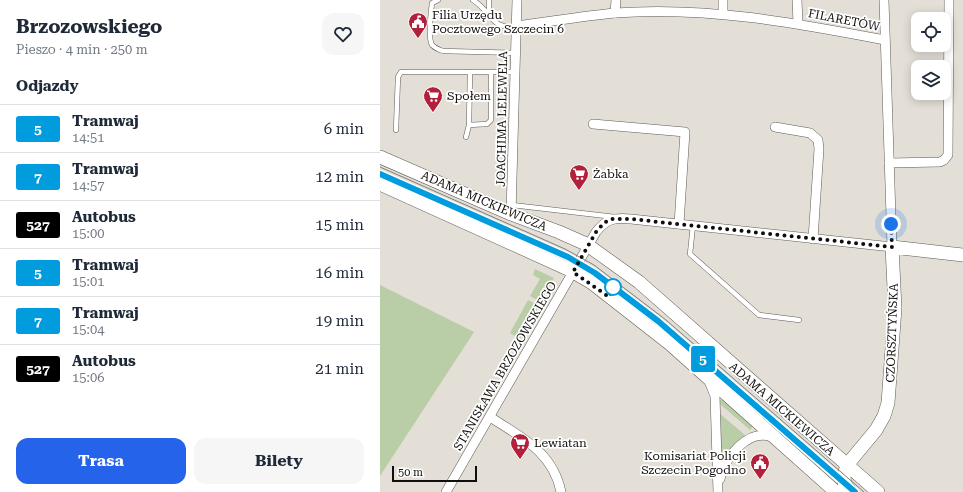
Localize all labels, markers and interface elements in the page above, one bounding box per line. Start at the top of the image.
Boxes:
street label: FILARETÓW [807,6,882,34]
place label: Filia Urzędu Pocztowego Szczecin 6 [432,8,564,36]
public building icon: Filia Urzędu Pocztowego Szczecin 6 [407,11,429,39]
map controls [911,12,951,100]
button: locate [911,12,951,52]
button: heart [322,13,364,55]
text: Brzozowskiego [16,15,162,38]
text: Pieszo · 4 min · 250 m [16,42,148,57]
street label: JOACHIMA LELEWELA [494,50,510,187]
button: layers [911,60,951,100]
text: Odjazdy [16,77,79,95]
supermarket icon: Społem [422,85,444,113]
place label: Społem [447,89,491,103]
text: Tramwaj [72,112,139,130]
text: 6 min [324,120,364,138]
text: 5 [34,121,42,137]
text: 14:51 [72,130,104,145]
text: Tramwaj [72,160,139,178]
supermarket icon: Żabka [568,163,590,191]
place label: Żabka [593,167,629,181]
text: 12 min [315,168,364,186]
street label: ADAMA MICKIEWICZA [419,168,550,234]
text: 7 [34,169,42,185]
text: 14:57 [72,178,104,193]
text: Autobus [72,208,136,226]
your location [881,214,901,234]
text: 15 min [315,216,364,234]
text: 527 [26,217,50,233]
text: 15:00 [72,226,104,241]
text: Tramwaj [72,256,139,274]
text: 16 min [315,264,364,282]
text: 5 [34,265,42,281]
text: 15:01 [72,274,104,289]
unlabelled marker [604,278,622,296]
street label: STANISŁAWA BRZOZOWSKIEGO [451,279,559,453]
street label: CZORSZTYŃSKA [883,282,901,383]
text: Tramwaj [72,304,139,322]
text: 19 min [315,312,364,330]
text: 7 [34,313,42,329]
text: 15:04 [72,322,104,337]
line badge: 5 [690,346,716,372]
text: 5 [699,351,707,367]
text: Autobus [72,352,136,370]
street label: ADAMA MICKIEWICZA [726,359,838,459]
text: 21 min [315,360,364,378]
text: 527 [26,361,50,377]
text: 15:06 [72,370,104,385]
supermarket icon: Lewiatan [509,432,531,460]
place label: Lewiatan [534,436,587,450]
button: Trasa [16,438,186,484]
button: Bilety [194,438,364,484]
place label: Komisariat Policji Szczecin Pogodno [641,449,746,477]
public building icon: Komisariat Policji Szczecin Pogodno [749,452,771,480]
scale bar [392,464,477,483]
text: 50 m [398,466,423,479]

